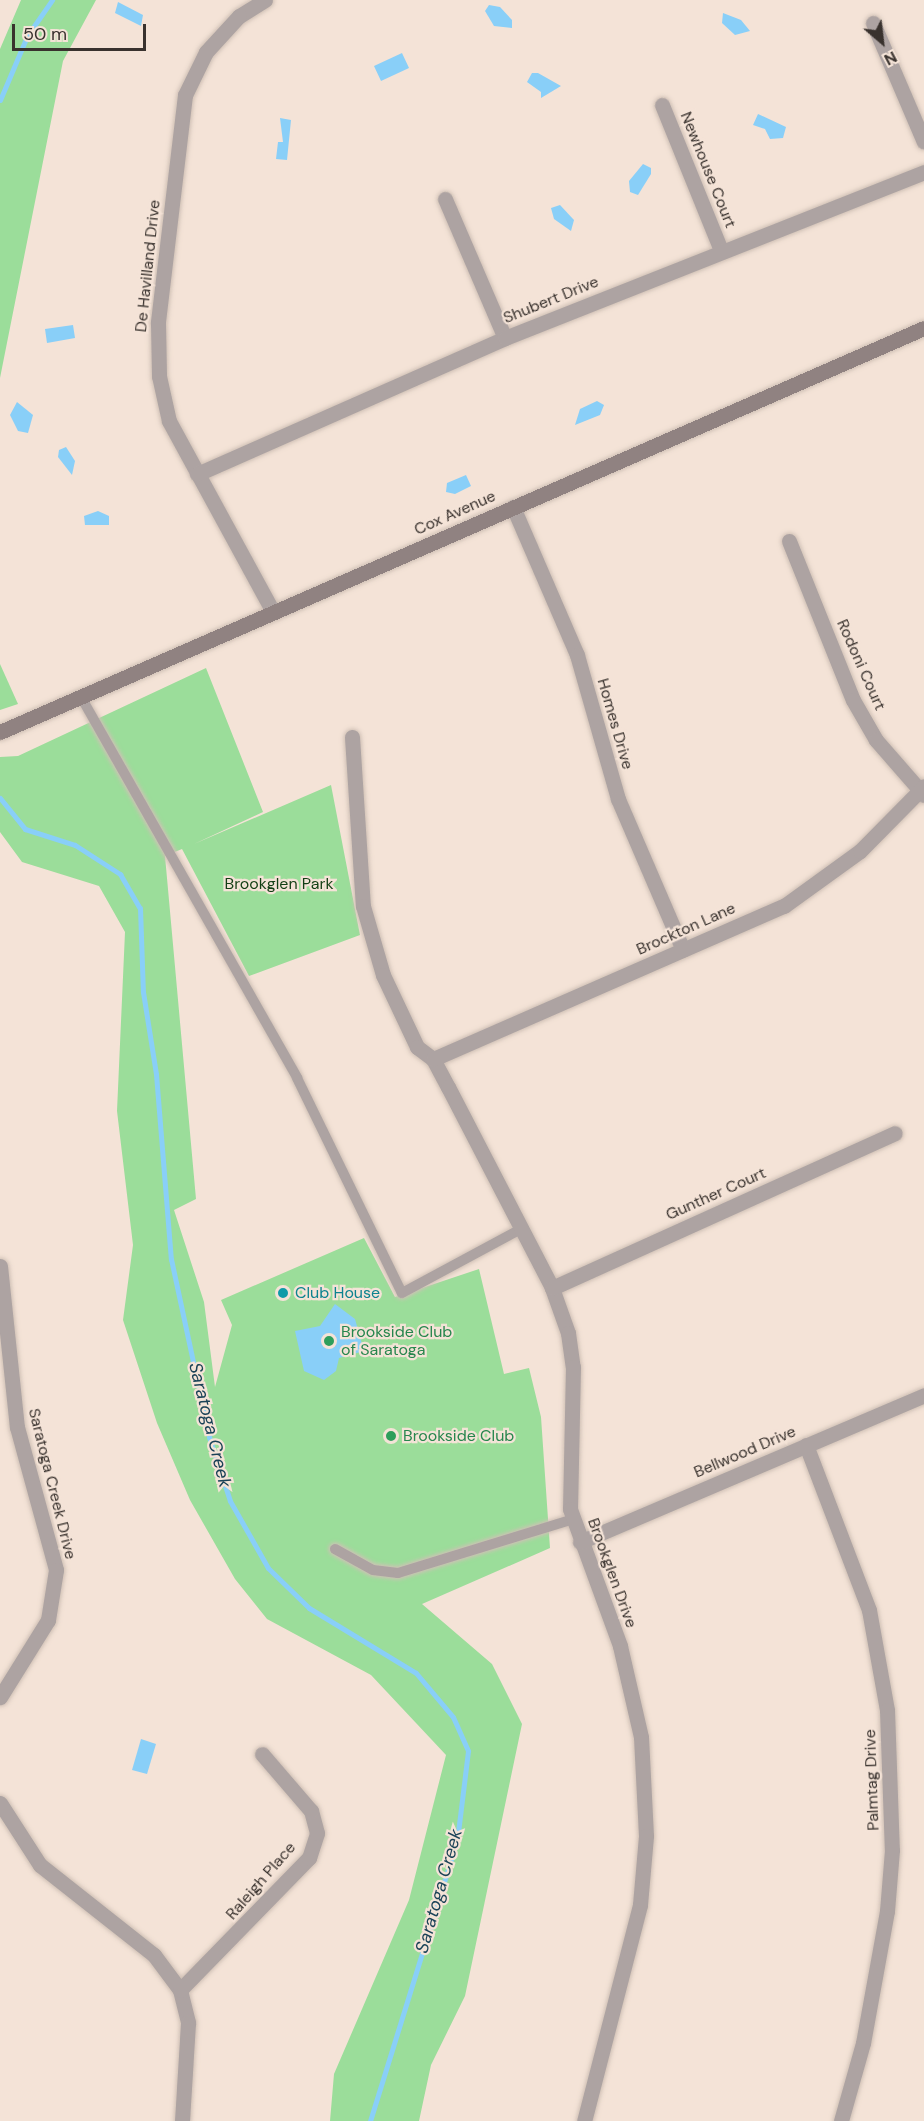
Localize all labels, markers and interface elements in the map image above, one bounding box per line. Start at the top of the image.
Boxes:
scale bar [15,12,148,50]
north arrow [852,12,912,72]
text: 50 m [23,22,67,46]
text: N [881,46,901,70]
street label: Newhouse Court [676,109,740,231]
street label: De Havilland Drive [131,199,165,333]
street label: Shubert Drive [501,272,601,328]
street label: Cox Avenue [411,486,499,540]
street label: Rodoni Court [832,616,890,714]
street label: Homes Drive [593,676,637,772]
park label: Brookglen Park [225,874,333,894]
street label: Brockton Lane [634,899,738,959]
street label: Gunther Court [663,1163,769,1225]
place label: Club House [295,1283,380,1303]
marker: Club House [276,1286,290,1300]
place label: Brookside Club of Saratoga [341,1322,452,1360]
marker: Brookside Club of Saratoga [322,1334,336,1348]
water label: Saratoga Creek [184,1360,236,1490]
street label: Saratoga Creek Drive [24,1407,80,1561]
street label: Bellwood Drive [691,1422,799,1482]
place label: Brookside Club [403,1426,514,1446]
marker: Brookside Club [384,1429,398,1443]
street label: Brookglen Drive [583,1516,641,1630]
street label: Palmtag Drive [861,1729,883,1831]
water label: Saratoga Creek [411,1826,467,1956]
street label: Raleigh Place [222,1838,300,1924]

